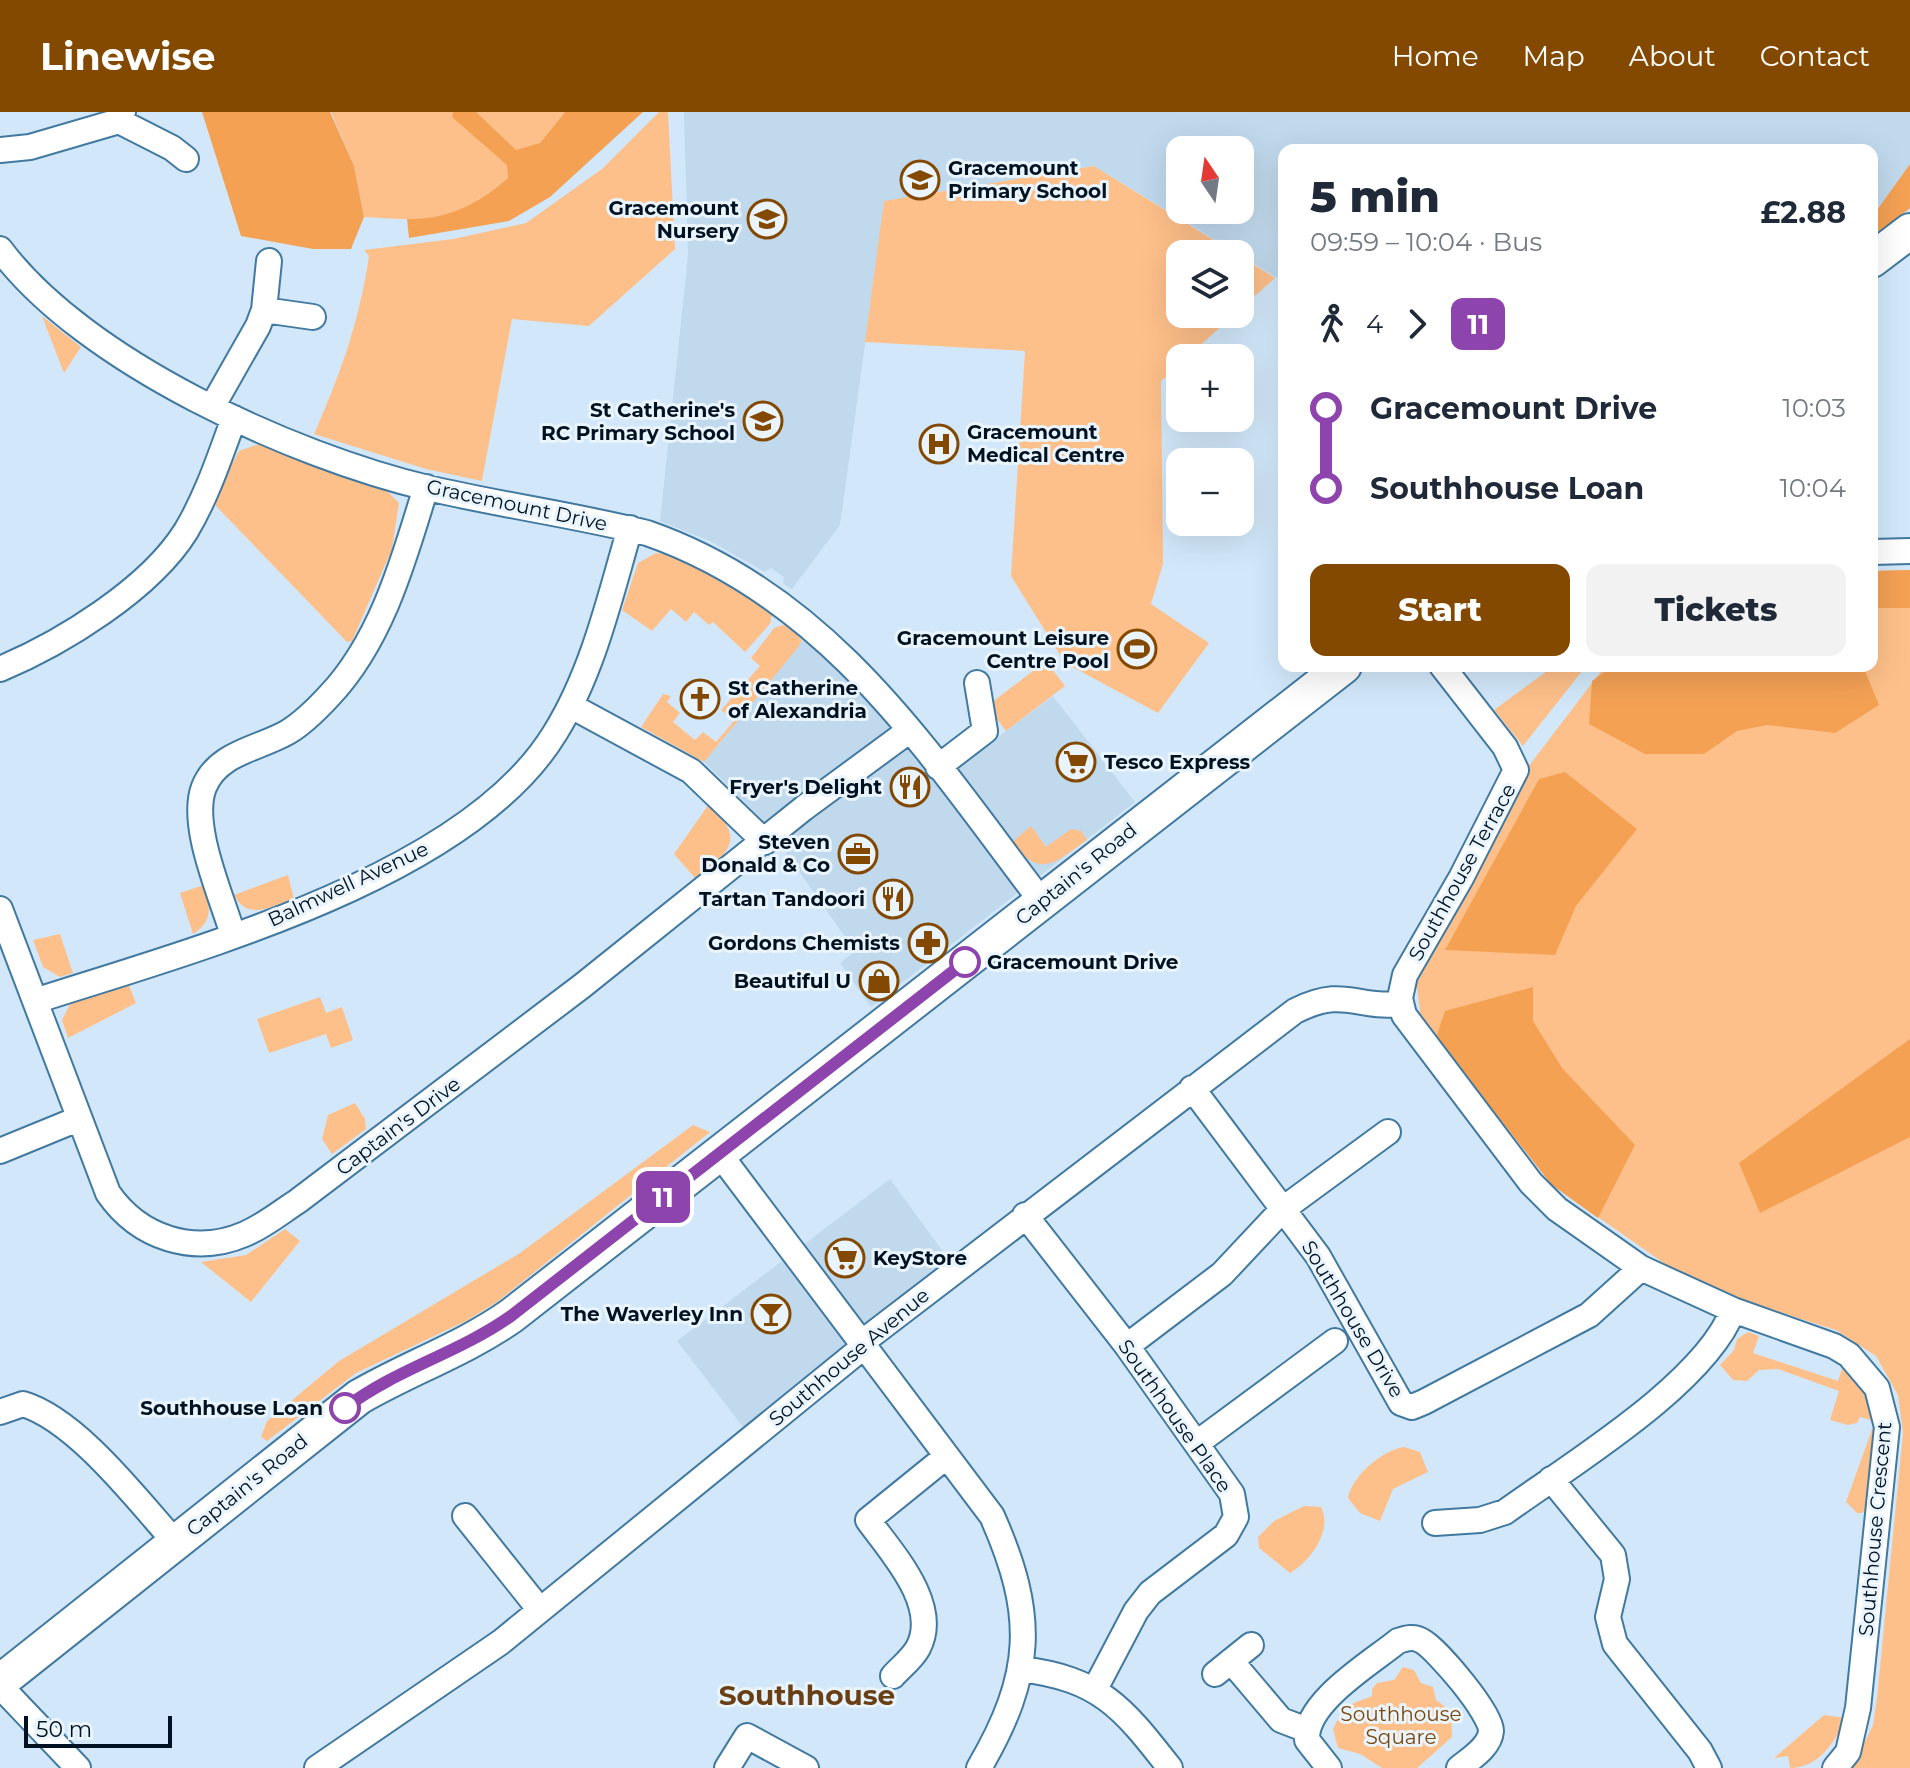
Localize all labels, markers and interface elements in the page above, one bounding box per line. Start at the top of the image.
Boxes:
text: Linewise [40,33,216,80]
text: Home [1392,39,1479,73]
text: Map [1523,39,1585,73]
text: About [1629,39,1716,73]
text: Contact [1760,39,1870,73]
north arrow [1166,136,1254,224]
map controls [1166,136,1254,536]
place label: Gracemount Primary School [948,156,1107,203]
school or university icon: Gracemount Primary School [899,159,941,201]
text: 5 min [1310,169,1440,223]
text: £2.88 [1761,194,1846,231]
place label: Gracemount Nursery [609,196,740,243]
school or university icon: Gracemount Nursery [746,198,788,240]
text: 09:59 – 10:04 · Bus [1310,226,1542,258]
button: layers [1166,240,1254,328]
icon: walk [1310,302,1354,346]
icon: forward [1395,302,1439,346]
text: 11 [1467,307,1489,341]
text: 4 [1366,308,1383,340]
button: + [1166,344,1254,432]
text: Gracemount Drive [1370,390,1657,427]
text: 10:03 [1782,392,1846,424]
place label: St Catherine's RC Primary School [541,398,735,445]
school or university icon: St Catherine's RC Primary School [742,400,784,442]
place label: Gracemount Medical Centre [967,420,1125,467]
hospital icon: Gracemount Medical Centre [918,423,960,465]
button: − [1166,448,1254,536]
text: Southhouse Loan [1370,470,1644,507]
text: 10:04 [1779,472,1846,504]
street label: Gracemount Drive [424,474,610,536]
button: Start [1310,564,1570,656]
button: Tickets [1586,564,1846,656]
place label: Gracemount Leisure Centre Pool [897,626,1109,673]
sports icon: Gracemount Leisure Centre Pool [1116,628,1158,670]
place label: St Catherine of Alexandria [728,676,867,723]
church icon: St Catherine of Alexandria [679,678,721,720]
supermarket icon: Tesco Express [1055,741,1097,783]
place label: Tesco Express [1104,750,1251,774]
restaurant icon: Fryer's Delight [889,766,931,808]
place label: Fryer's Delight [729,775,882,799]
street label: Southhouse Terrace [1403,779,1521,965]
street label: Captain's Road [1010,818,1142,930]
place label: Steven Donald & Co [701,830,830,877]
office icon: Steven Donald & Co [837,833,879,875]
street label: Balmwell Avenue [264,836,432,932]
restaurant icon: Tartan Tandoori [872,878,914,920]
place label: Tartan Tandoori [699,887,865,911]
pharmacy icon: Gordons Chemists [907,922,949,964]
place label: Gordons Chemists [708,931,900,955]
marker: Gracemount Drive [950,947,980,977]
place label: Gracemount Drive [987,950,1178,974]
shop icon: Beautiful U [858,960,900,1002]
place label: Beautiful U [734,969,851,993]
street label: Captain's Drive [331,1072,465,1180]
line badge: 11 [627,1171,699,1223]
text: 11 [652,1180,674,1214]
street label: Southhouse Drive [1297,1236,1409,1402]
supermarket icon: KeyStore [824,1237,866,1279]
place label: KeyStore [873,1246,967,1270]
street label: Southhouse Avenue [764,1283,934,1431]
bar icon: The Waverley Inn [750,1293,792,1335]
place label: The Waverley Inn [561,1302,743,1326]
street label: Southhouse Place [1113,1335,1237,1497]
marker: Southhouse Loan [330,1393,360,1423]
place label: Southhouse Loan [140,1396,323,1420]
street label: Southhouse Crescent [1854,1421,1896,1637]
street label: Captain's Road [181,1429,313,1541]
district label: Southhouse [719,1678,895,1712]
park label: Southhouse Square [1340,1702,1462,1749]
scale bar [24,1712,172,1748]
text: 50 m [36,1716,92,1743]

